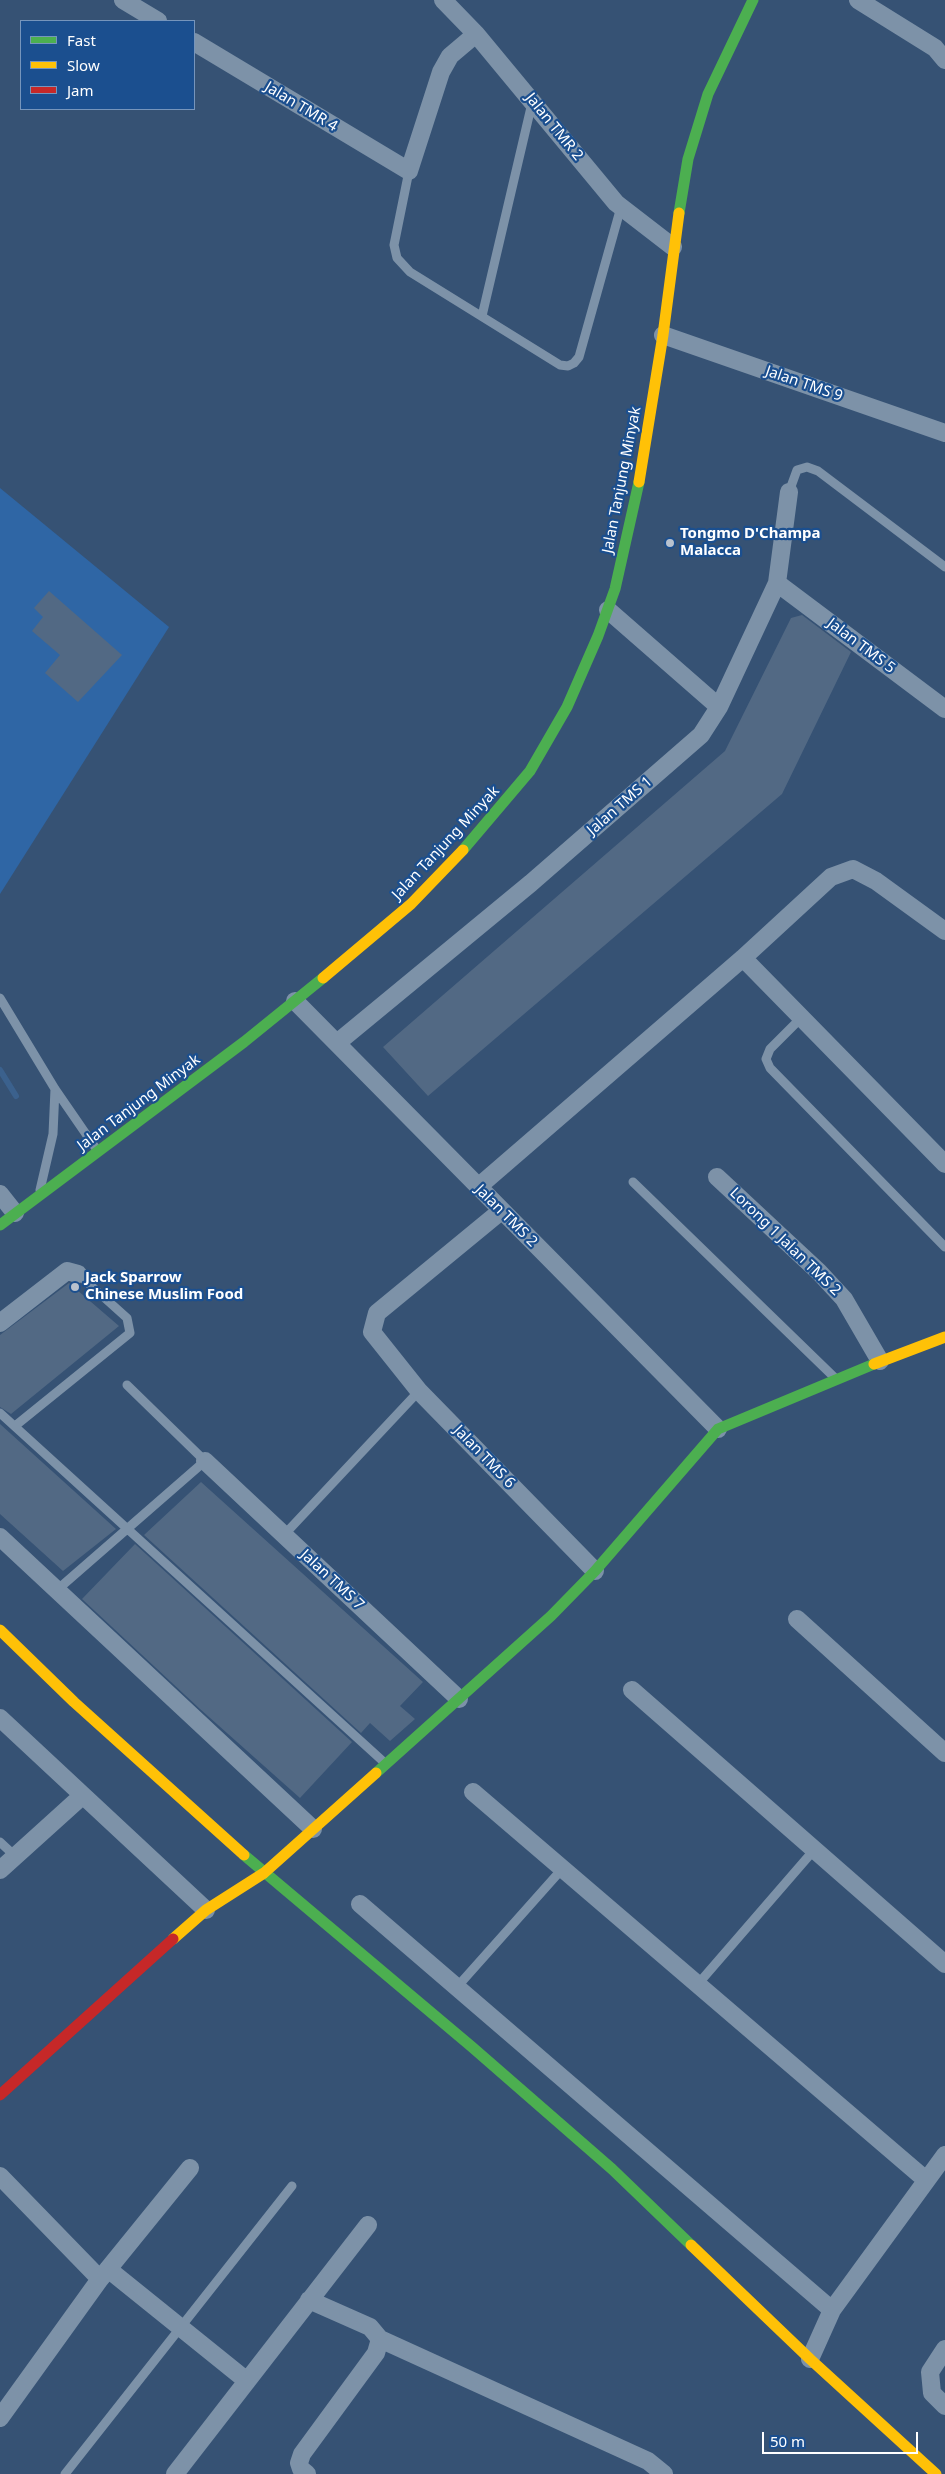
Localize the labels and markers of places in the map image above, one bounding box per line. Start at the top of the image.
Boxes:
place label: Tongmo D'Champa Malacca [680,525,821,560]
marker: Tongmo D'Champa Malacca [664,537,676,549]
place label: Jack Sparrow Chinese Muslim Food [85,1269,243,1304]
marker: Jack Sparrow Chinese Muslim Food [69,1281,81,1293]

